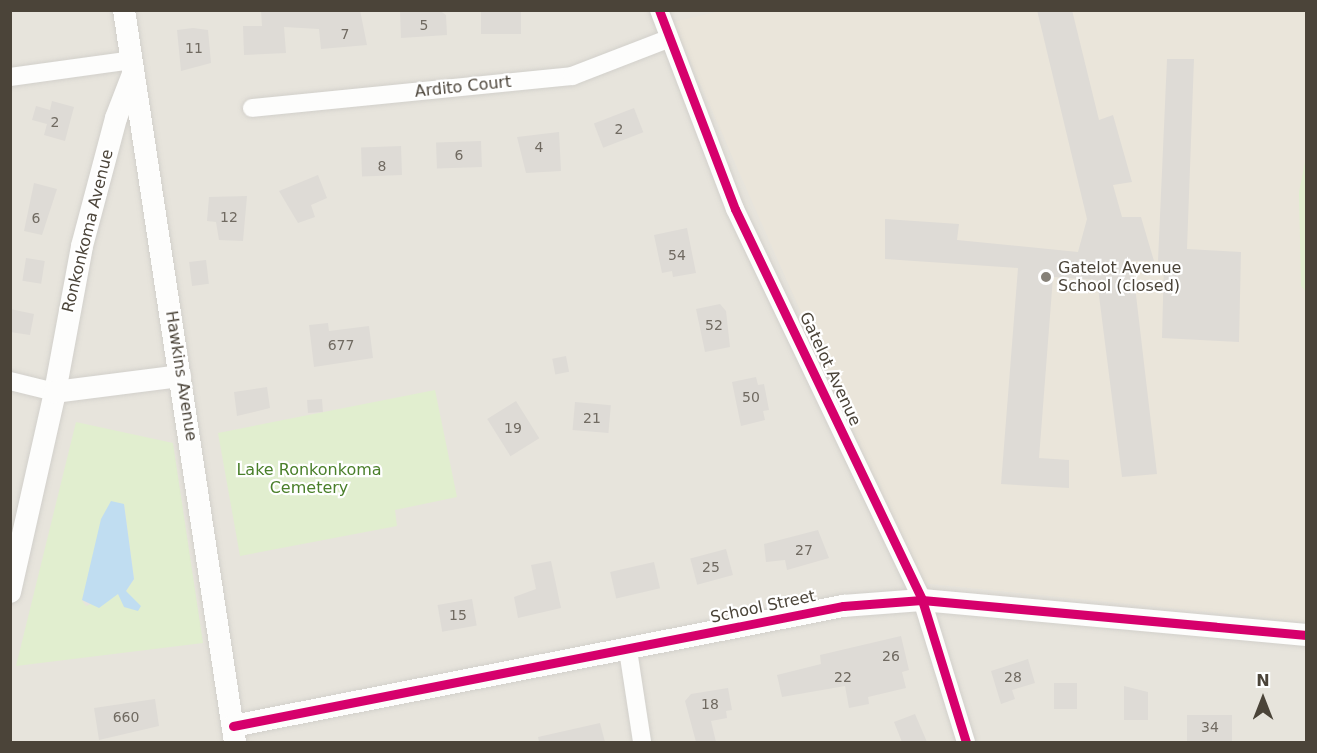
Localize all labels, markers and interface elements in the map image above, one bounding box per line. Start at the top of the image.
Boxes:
house number: 5 [420,17,428,33]
house number: 7 [341,26,349,42]
house number: 11 [185,40,203,56]
street label: Ardito Court [414,72,512,102]
house number: 2 [51,114,59,130]
house number: 2 [615,121,623,137]
house number: 4 [535,139,543,155]
street label: Ronkonkoma Avenue [58,147,118,315]
house number: 6 [455,147,463,163]
house number: 8 [378,158,386,174]
house number: 12 [220,209,238,225]
house number: 6 [32,210,40,226]
house number: 54 [668,247,686,263]
place label: Gatelot Avenue School (closed) [1058,258,1181,296]
marker: Gatelot Avenue School (closed) [1039,270,1053,284]
street label: Hawkins Avenue [161,309,201,443]
street label: Gatelot Avenue [795,309,865,429]
house number: 52 [705,317,723,333]
house number: 677 [328,337,354,353]
house number: 50 [742,389,760,405]
house number: 21 [583,410,601,426]
house number: 19 [504,420,522,436]
park label: Lake Ronkonkoma Cemetery [236,460,382,498]
house number: 27 [795,542,813,558]
house number: 25 [702,559,720,575]
street label: School Street [709,587,817,627]
house number: 15 [449,607,467,623]
house number: 26 [882,648,900,664]
house number: 22 [834,669,852,685]
house number: 28 [1004,669,1022,685]
north arrow [1233,669,1293,729]
text: N [1256,671,1270,690]
house number: 18 [701,696,719,712]
house number: 660 [113,709,139,725]
house number: 34 [1201,719,1219,735]

